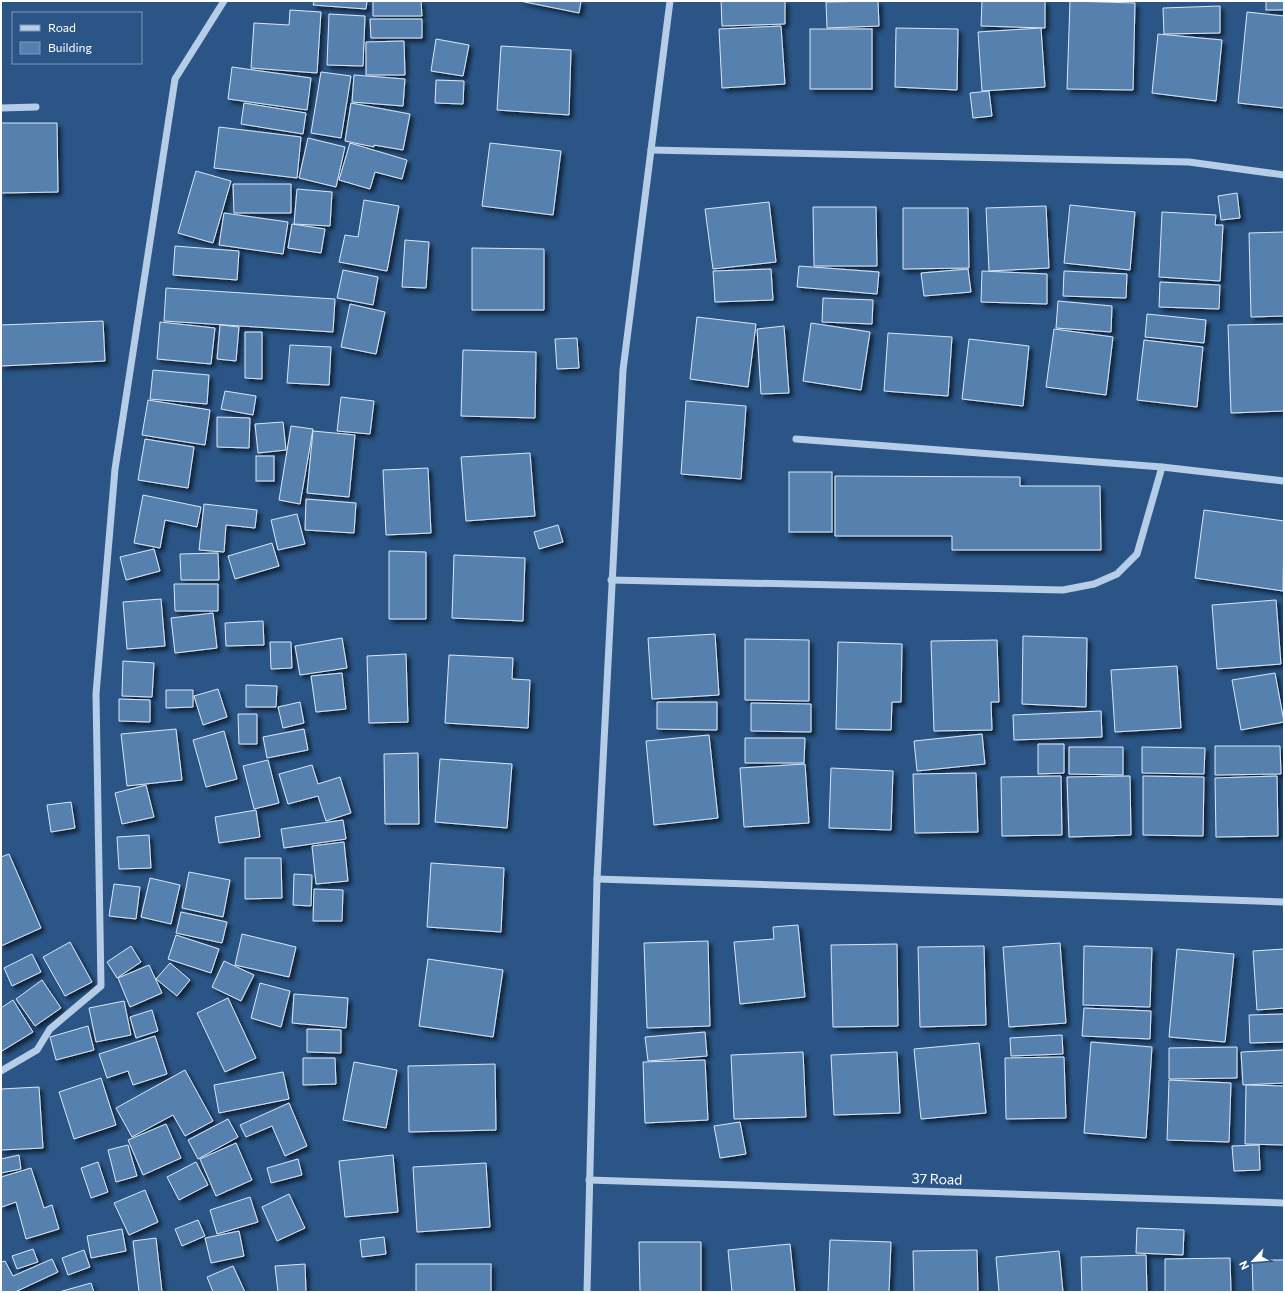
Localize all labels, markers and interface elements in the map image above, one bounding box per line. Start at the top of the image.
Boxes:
legend [12,12,142,64]
text: Road [48,20,76,34]
text: Building [48,40,92,54]
street label: 37 Road [911,1169,963,1188]
north arrow [1233,1241,1273,1281]
text: N [1236,1259,1251,1272]

